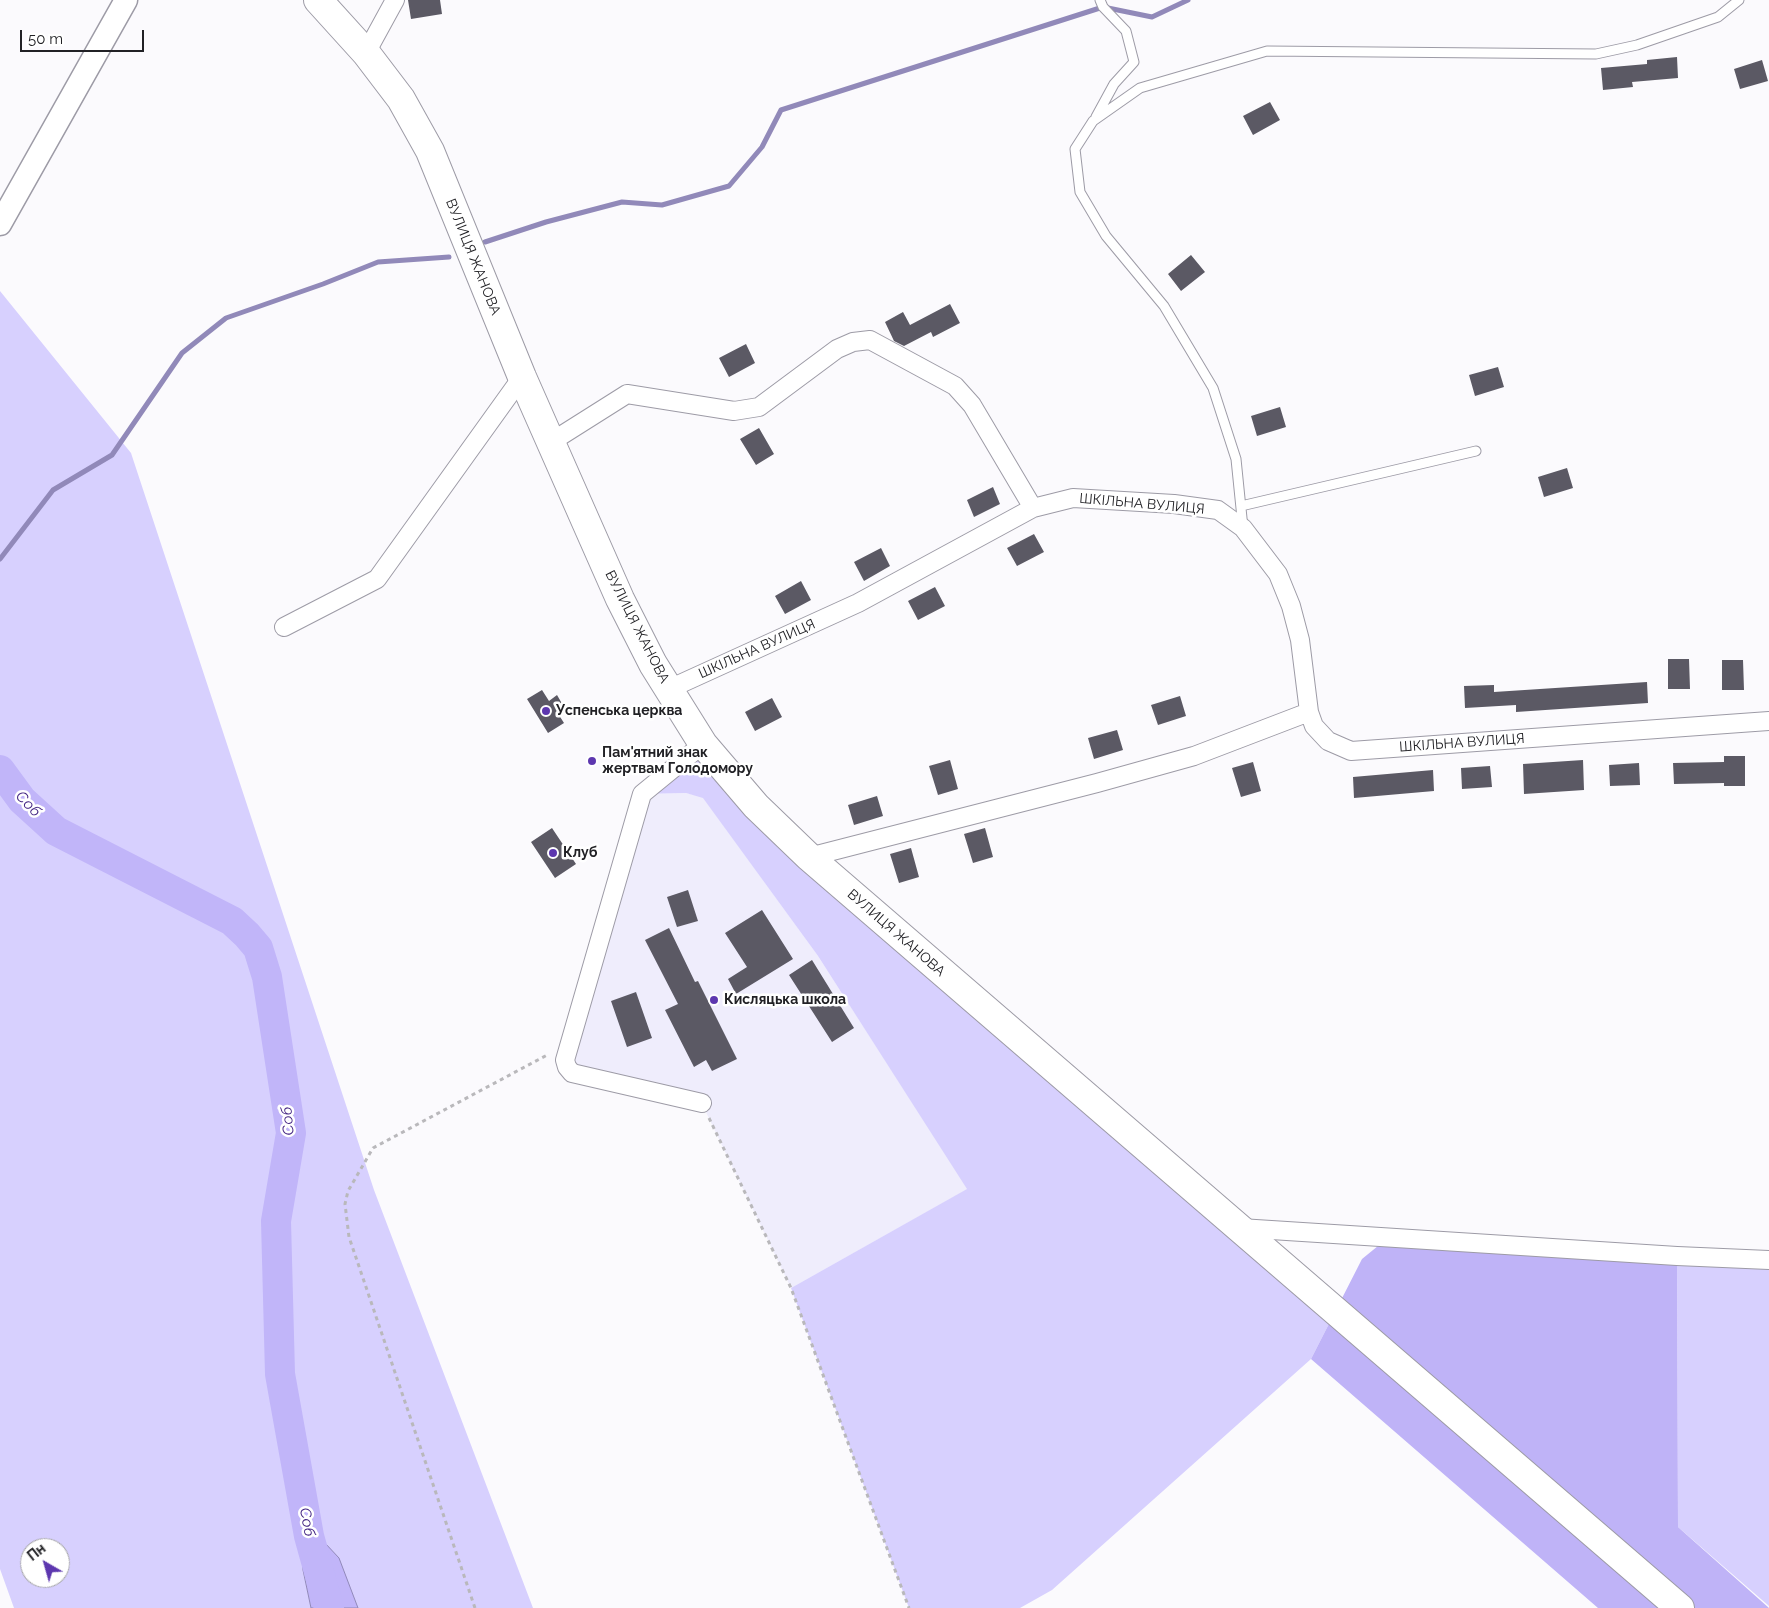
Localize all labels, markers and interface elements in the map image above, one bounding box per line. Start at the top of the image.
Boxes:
scale bar [22,20,146,52]
text: 50 m [28,30,63,48]
street label: ВУЛИЦЯ ЖАНОВА [442,196,504,318]
street label: ШКІЛЬНА ВУЛИЦЯ [1079,490,1205,518]
street label: ВУЛИЦЯ ЖАНОВА [601,568,673,686]
street label: ШКІЛЬНА ВУЛИЦЯ [696,616,818,682]
place label: Успенська церква [556,703,682,719]
marker: Успенська церква [540,705,552,717]
street label: ШКІЛЬНА ВУЛИЦЯ [1399,730,1525,756]
place label: Пам'ятний знак жертвам Голодомору [602,745,753,778]
marker: Пам'ятний знак жертвам Голодомору [586,755,598,767]
water label: Соб [12,787,44,821]
place label: Клуб [563,845,597,861]
marker: Клуб [547,847,559,859]
street label: ВУЛИЦЯ ЖАНОВА [844,886,948,980]
place label: Кисляцька школа [724,992,846,1008]
marker: Кисляцька школа [708,994,720,1006]
water label: Соб [278,1106,298,1136]
water label: Соб [295,1506,319,1538]
north arrow [20,1538,70,1588]
text: Пн [24,1540,49,1564]

